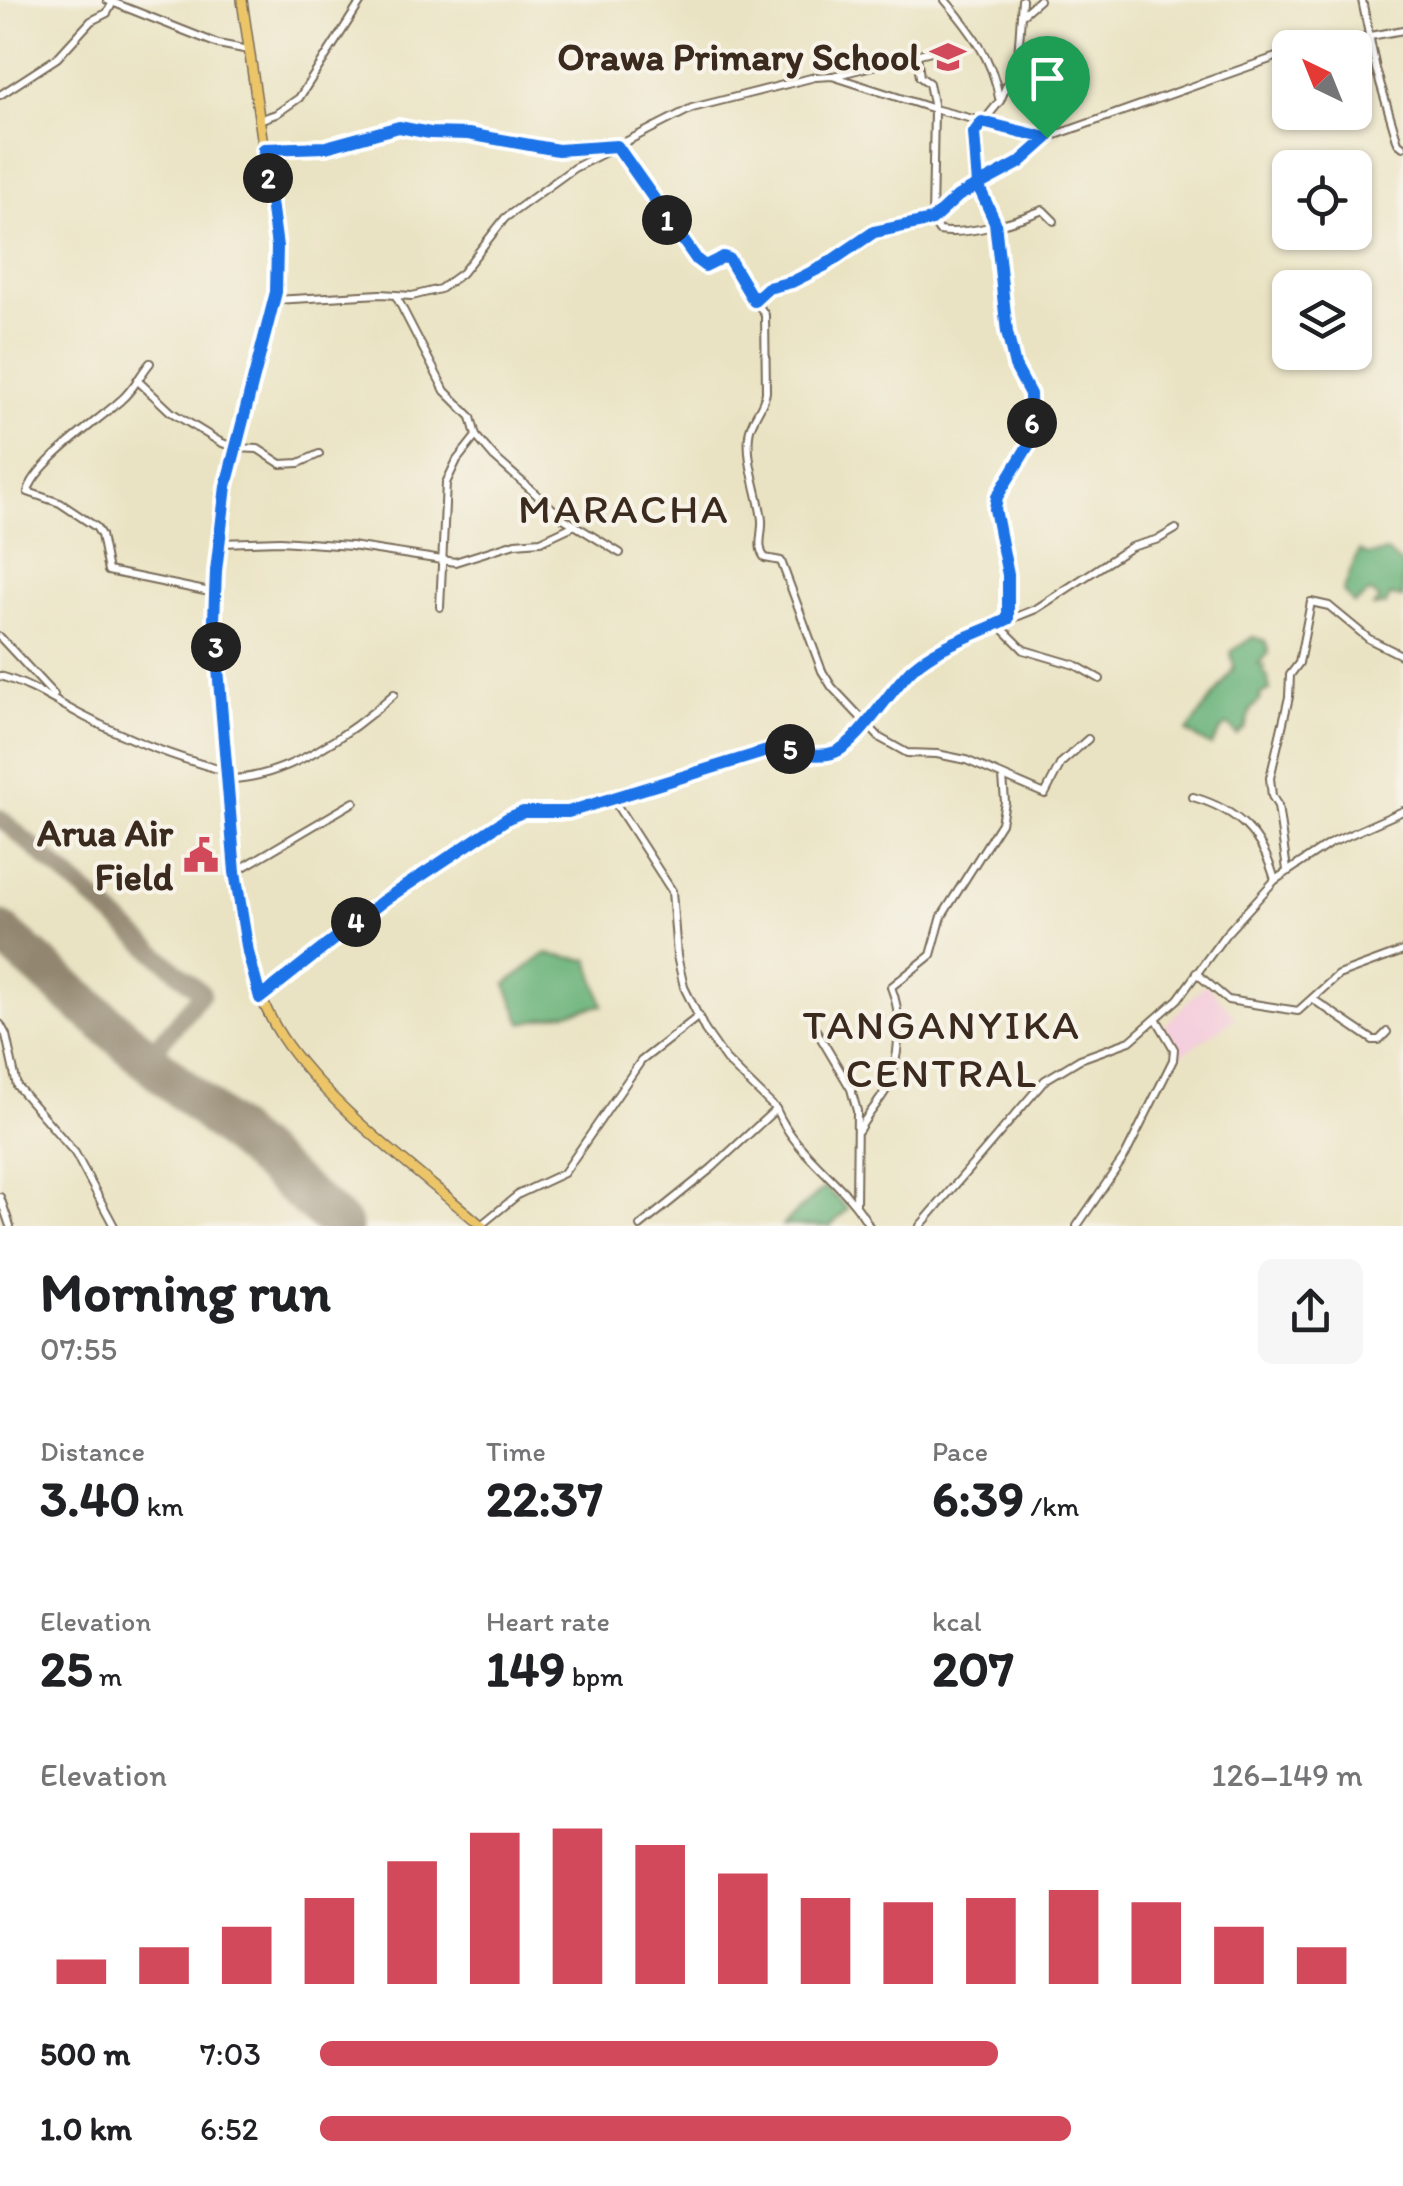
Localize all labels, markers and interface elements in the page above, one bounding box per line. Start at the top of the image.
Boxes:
north arrow [1272,30,1372,130]
map controls [1272,30,1372,370]
place label: Orawa Primary School [557,34,920,80]
pin [1005,36,1090,139]
school or university icon: Orawa Primary School [929,38,967,76]
icon: arrive [1020,51,1075,106]
button: locate [1272,150,1372,250]
pin: 2 [243,153,293,203]
text: 2 [261,161,275,195]
pin: 1 [642,195,692,245]
text: 1 [661,203,674,237]
button: layers [1272,270,1372,370]
pin: 6 [1007,398,1057,448]
text: 6 [1025,406,1039,440]
district label: MARACHA [518,483,730,534]
pin: 3 [191,622,241,672]
text: 3 [208,630,224,664]
pin: 5 [765,724,815,774]
text: 5 [783,732,797,766]
place label: Arua Air Field [37,810,174,900]
public building icon: Arua Air Field [182,836,220,874]
pin: 4 [331,897,381,947]
text: 4 [348,905,364,939]
district label: TANGANYIKA CENTRAL [803,999,1081,1098]
text: Morning run [40,1259,331,1325]
button: share [1258,1259,1363,1364]
text: 07:55 [40,1330,117,1368]
text: Distance [40,1434,145,1468]
text: Time [486,1434,546,1468]
text: Pace [932,1434,988,1468]
text: 3.40 [40,1468,140,1529]
text: 22:37 [486,1468,603,1529]
text: 6:39 [932,1468,1024,1529]
text: km [140,1489,184,1523]
text: /km [1024,1489,1079,1523]
text: Elevation [40,1604,151,1638]
text: Heart rate [486,1604,610,1638]
text: kcal [932,1604,982,1638]
text: 25 [40,1638,93,1699]
text: 149 [486,1638,565,1699]
text: 207 [932,1638,1014,1699]
text: m [93,1659,122,1693]
text: bpm [565,1659,624,1693]
text: Elevation [40,1756,167,1794]
text: 126–149 m [1212,1756,1363,1794]
text: 500 m [40,2035,130,2073]
text: 7:03 [200,2035,261,2073]
text: 1.0 km [40,2110,132,2148]
text: 6:52 [200,2110,258,2148]

